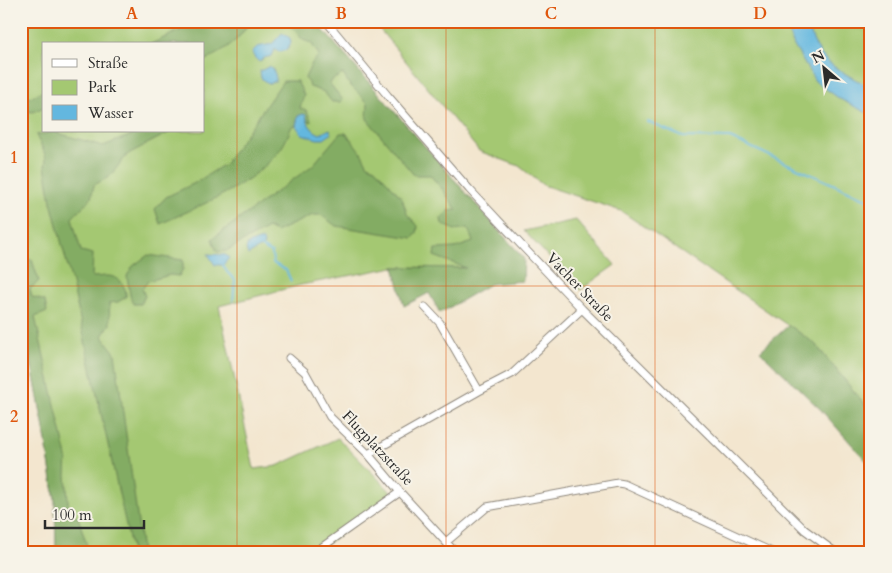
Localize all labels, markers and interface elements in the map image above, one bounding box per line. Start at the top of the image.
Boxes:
text: A [126,3,138,25]
text: B [335,3,347,25]
text: C [545,3,557,25]
text: D [753,3,767,25]
legend [42,42,205,132]
north arrow [800,42,850,92]
text: N [808,46,828,68]
text: Straße [88,53,128,73]
text: Park [88,77,117,97]
text: Wasser [87,103,134,123]
text: 1 [10,147,18,169]
street label: Vacher Straße [542,248,618,326]
text: 2 [10,406,18,428]
street label: Flugplatzstraße [338,406,418,490]
scale bar [45,498,144,530]
text: 100 m [52,505,92,525]

